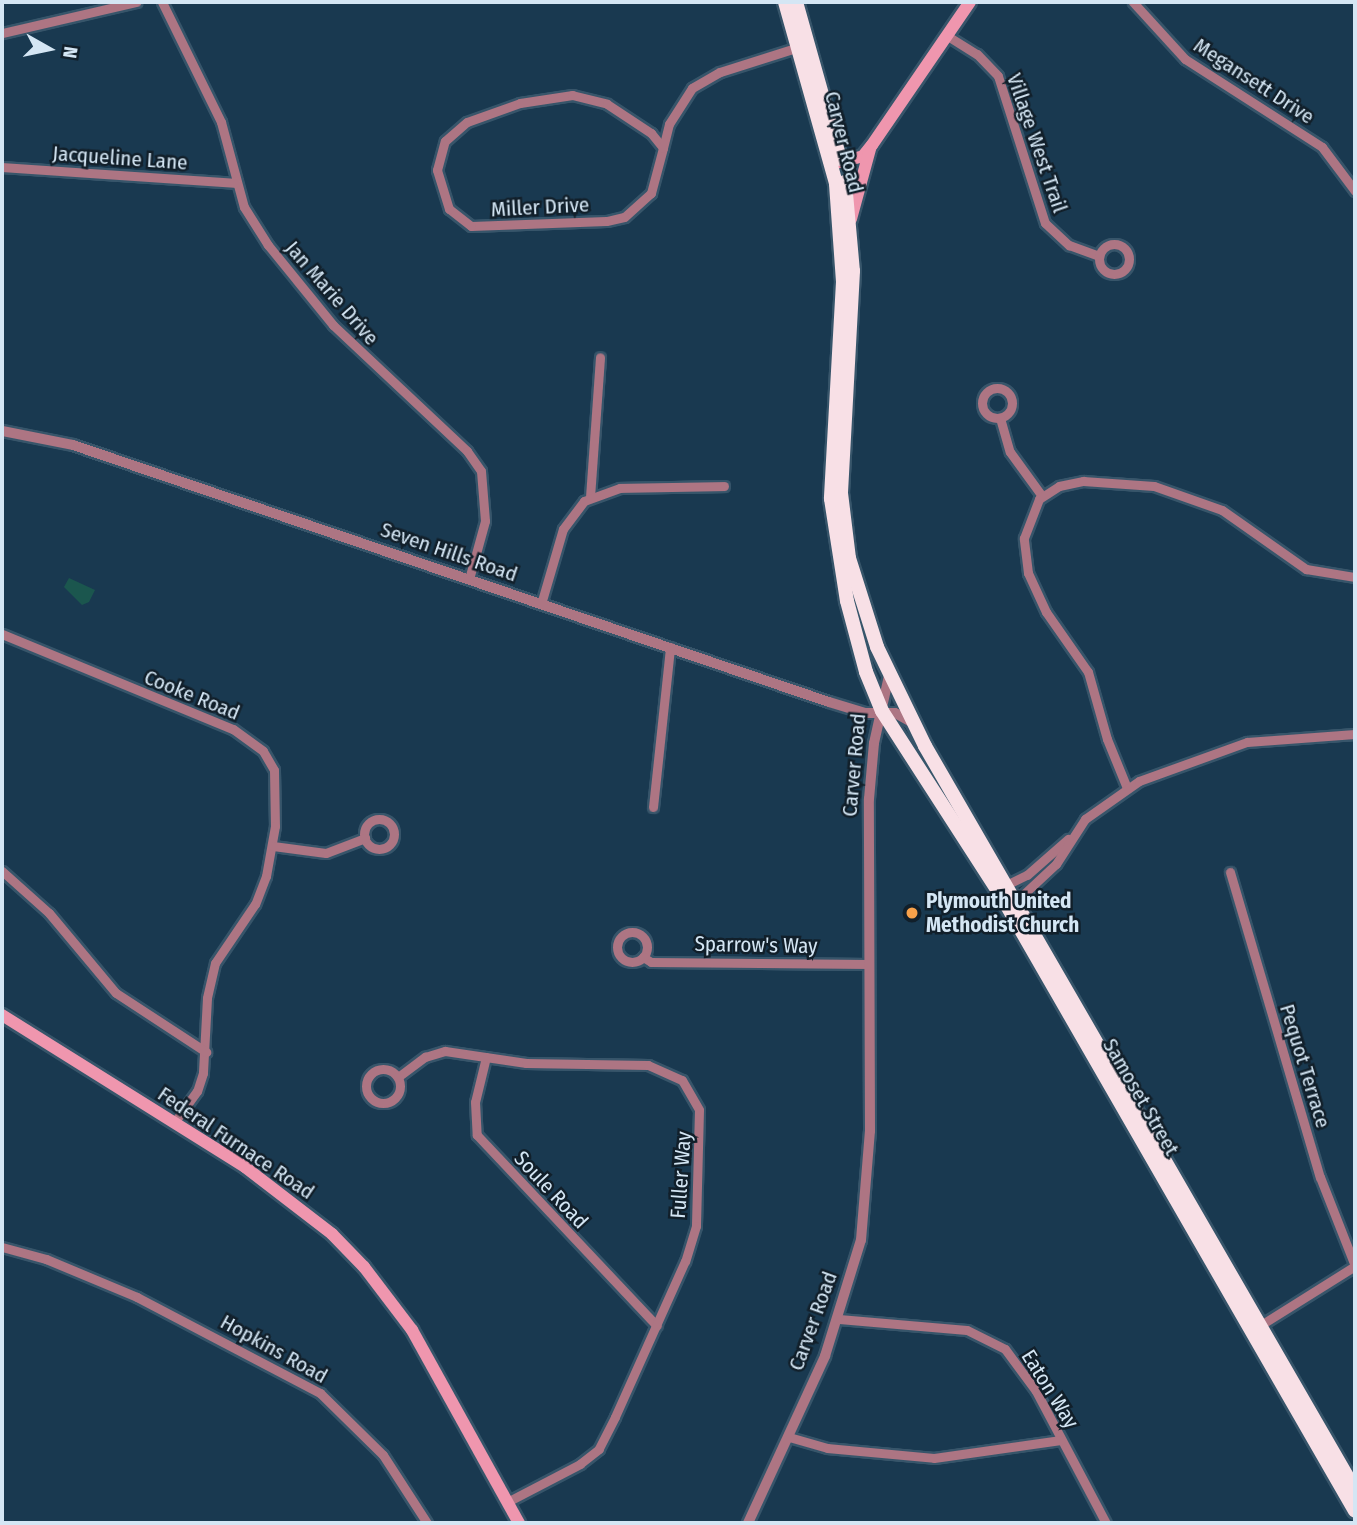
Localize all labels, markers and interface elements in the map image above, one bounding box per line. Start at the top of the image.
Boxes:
north arrow [14,14,84,84]
street label: Megansett Drive [1189,33,1319,129]
text: N [58,45,82,60]
street label: Village West Trail [1001,70,1073,216]
street label: Carver Road [819,89,869,195]
street label: Jacqueline Lane [52,141,188,175]
street label: Miller Drive [490,192,590,222]
street label: Jan Marie Drive [280,236,384,350]
street label: Seven Hills Road [377,517,521,587]
street label: Cooke Road [141,664,243,726]
street label: Carver Road [837,712,871,818]
place label: Plymouth United Methodist Church [926,888,1079,938]
marker: Plymouth United Methodist Church [904,905,920,921]
street label: Sparrow's Way [694,931,818,959]
street label: Pequot Terrace [1274,1001,1336,1131]
street label: Samoset Street [1097,1034,1185,1160]
street label: Federal Furnace Road [153,1081,319,1205]
street label: Fuller Way [665,1130,697,1220]
street label: Soule Road [509,1146,593,1234]
street label: Carver Road [783,1268,843,1374]
street label: Hopkins Road [216,1309,332,1389]
street label: Eaton Way [1016,1345,1084,1433]

